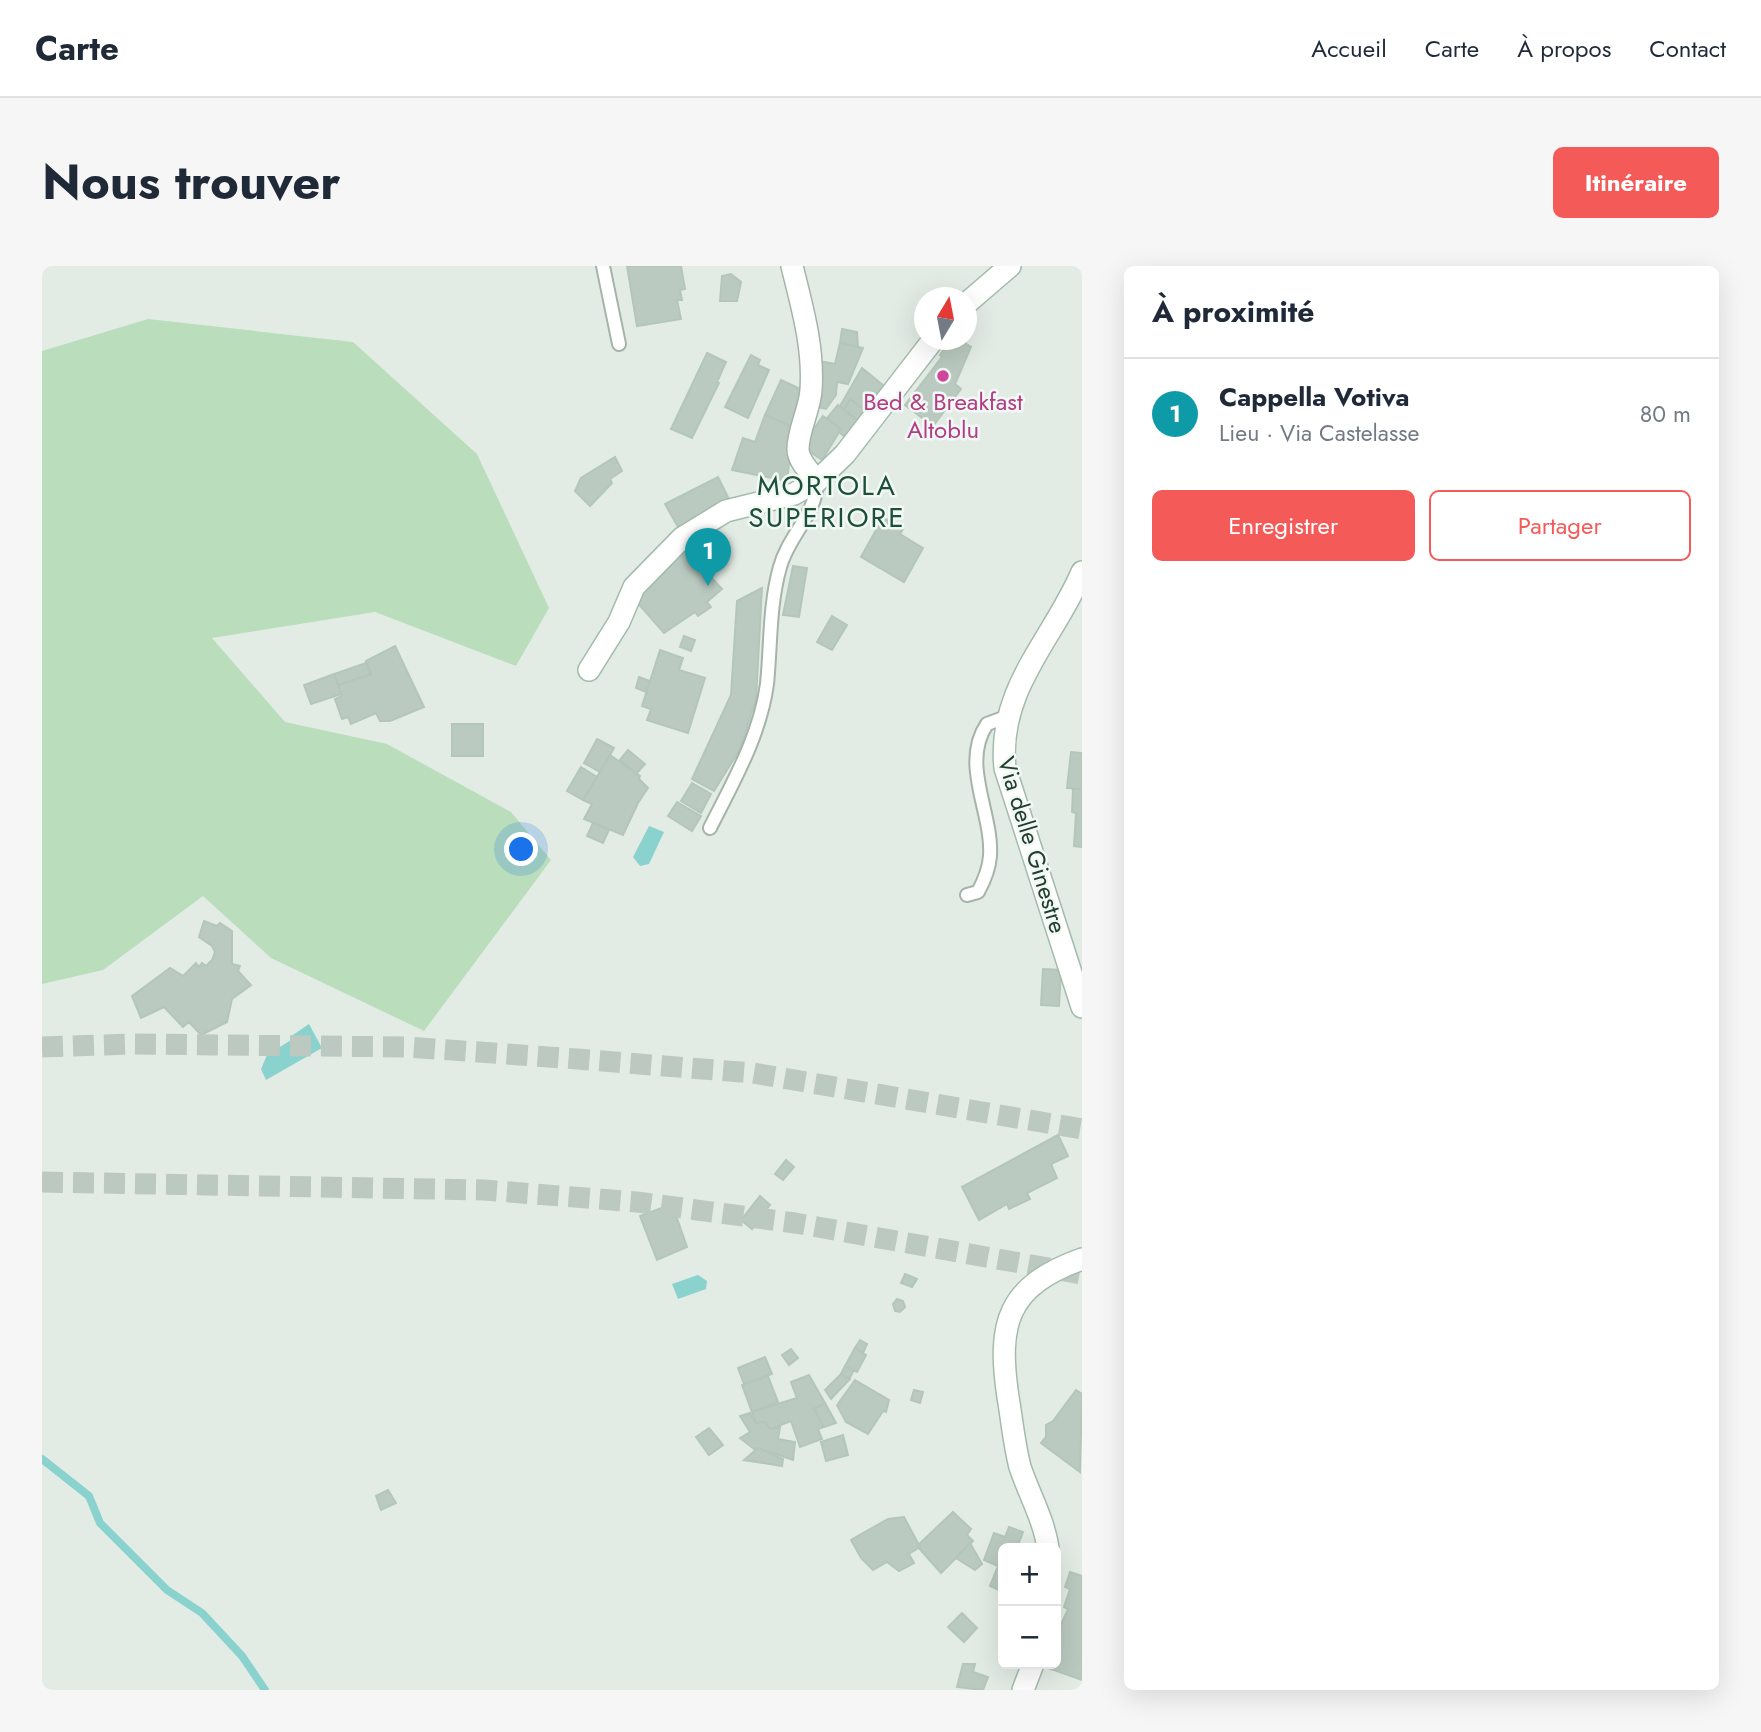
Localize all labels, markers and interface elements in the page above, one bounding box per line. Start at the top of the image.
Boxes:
text: Carte [35,25,119,72]
text: Accueil [1311,31,1387,66]
text: Carte [1425,31,1479,66]
text: À propos [1517,31,1611,66]
text: Contact [1649,31,1726,66]
text: Nous trouver [42,147,340,217]
button: Itinéraire [1553,147,1719,218]
north arrow [914,287,977,350]
text: À proximité [1152,290,1315,333]
marker: Bed & Breakfast Altoblu [935,368,951,384]
text: Cappella Votiva [1219,378,1410,416]
place label: Bed & Breakfast Altoblu [863,384,1023,447]
text: 1 [1169,397,1181,431]
text: 80 m [1640,397,1691,431]
text: Lieu · Via Castelasse [1219,416,1419,450]
district label: MORTOLA SUPERIORE [748,465,906,538]
button: Enregistrer [1152,490,1415,561]
button: Partager [1429,490,1691,561]
pin: 1 [685,528,731,586]
street label: Via delle Ginestre [989,752,1076,937]
your location [504,832,538,866]
map controls [998,1543,1061,1669]
button: + [998,1543,1061,1606]
button: − [998,1606,1061,1669]

